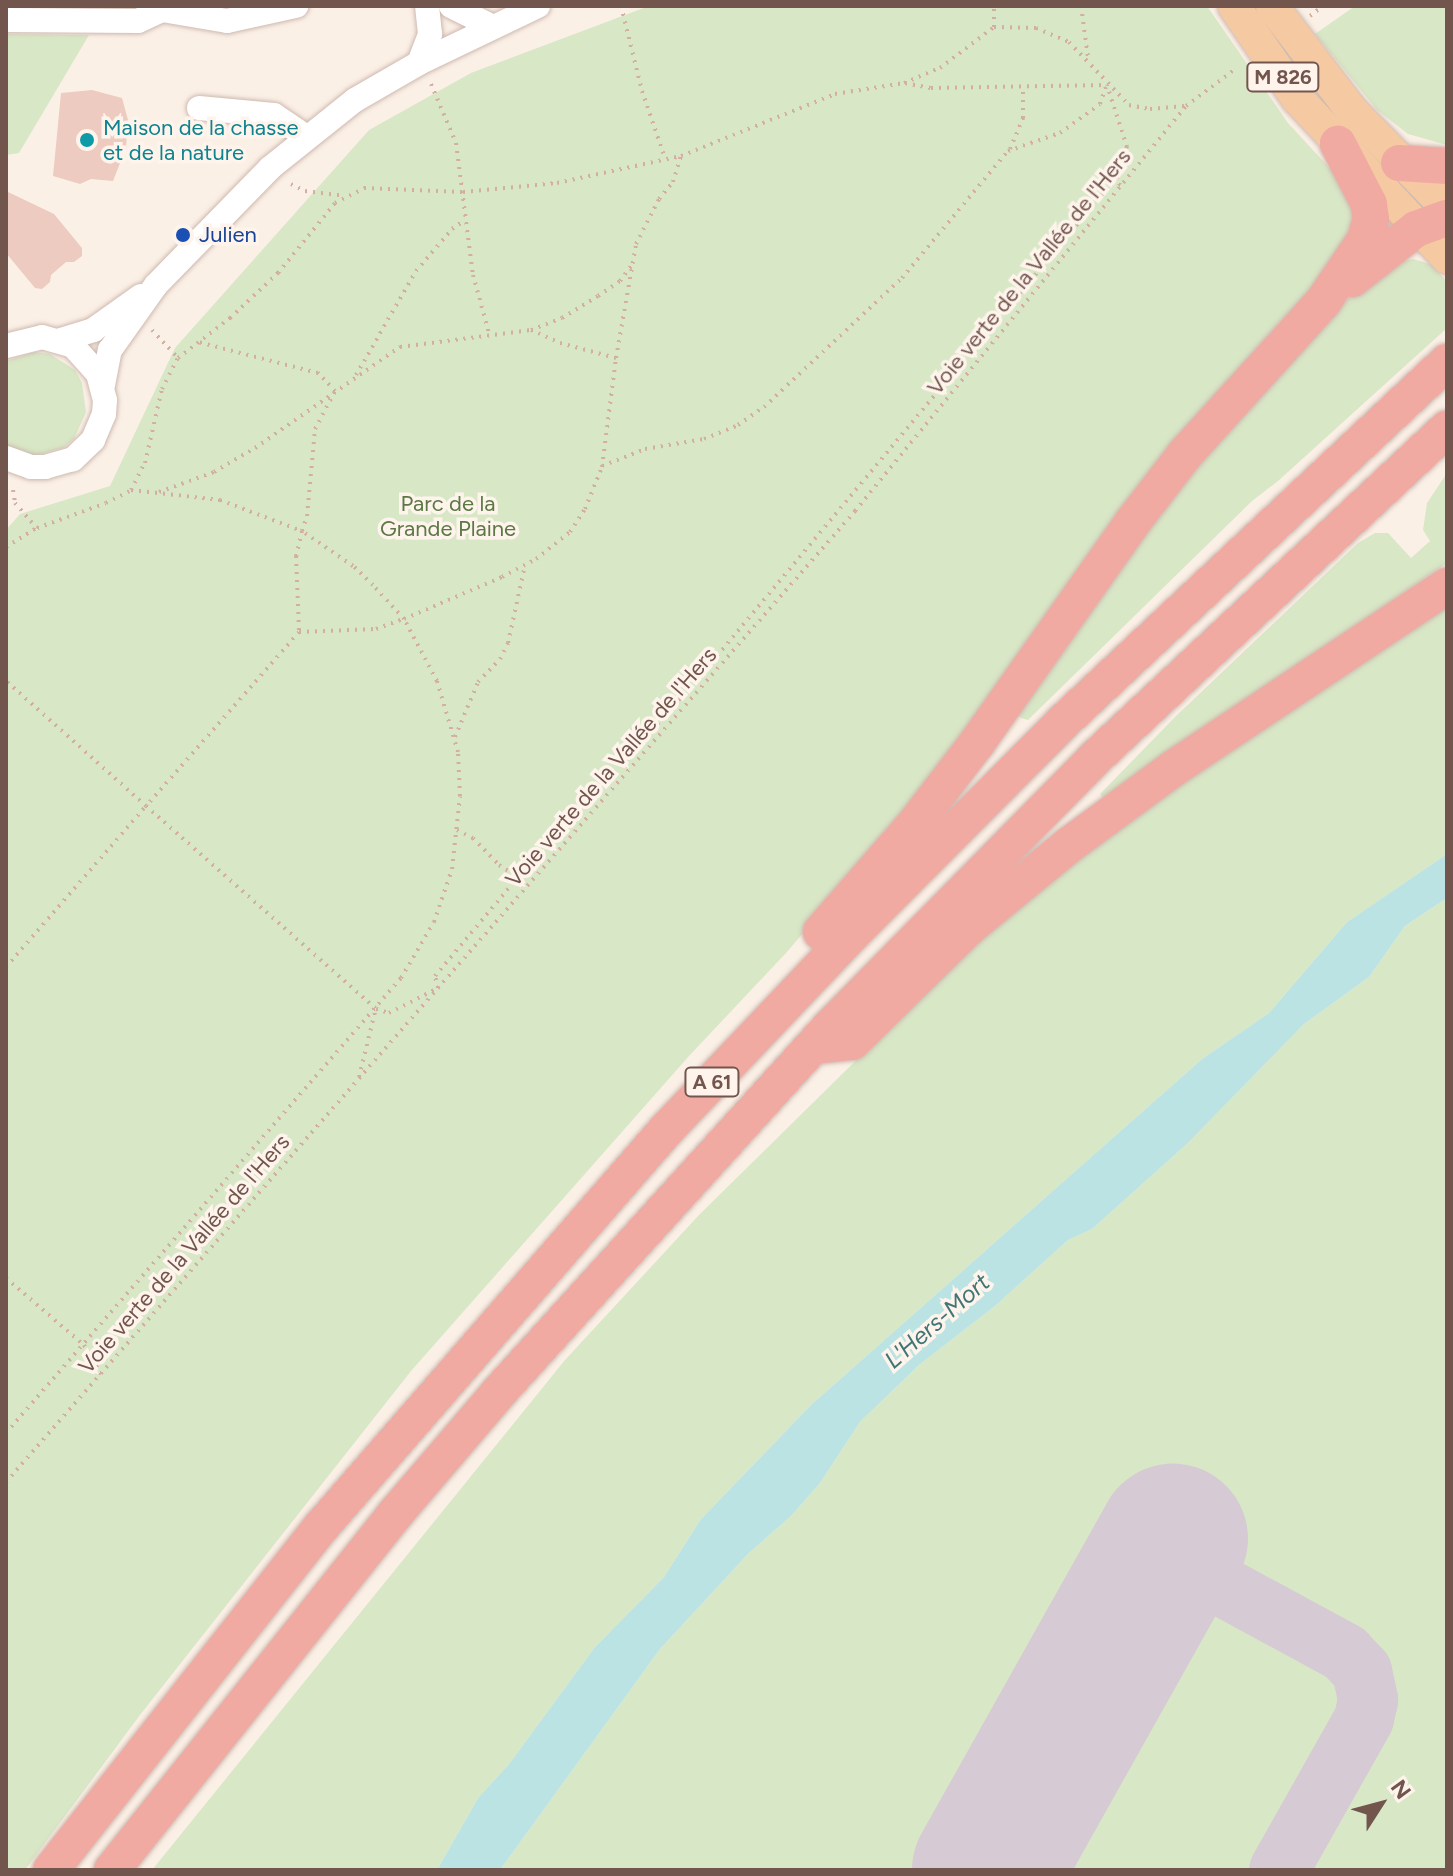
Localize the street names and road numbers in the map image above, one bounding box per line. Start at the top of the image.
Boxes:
road number: M 826 [1245,61,1321,93]
street label: Voie verte de la Vallée de l'Hers [922,144,1136,400]
street label: Voie verte de la Vallée de l'Hers [500,642,722,892]
road number: A 61 [684,1066,740,1098]
street label: Voie verte de la Vallée de l'Hers [73,1129,295,1379]

